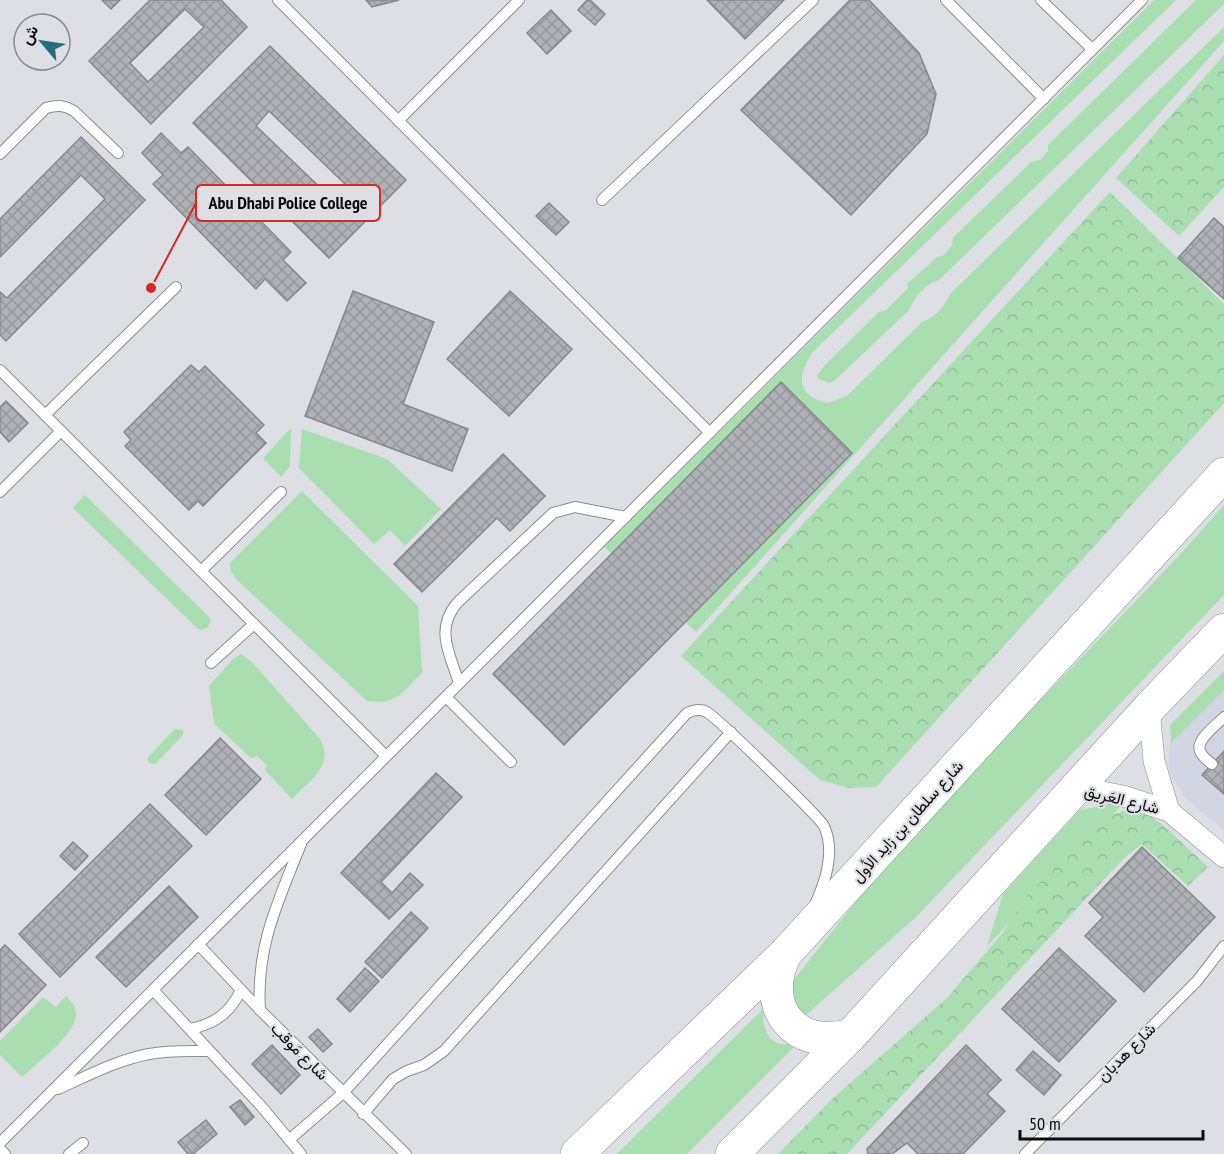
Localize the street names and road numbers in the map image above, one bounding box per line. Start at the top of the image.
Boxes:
street label: شارع سلطان بن زايد الأول [847,756,969,887]
street label: شارع العَرِيق [1082,780,1162,821]
street label: شارع مَوقب [266,1018,333,1085]
street label: شارع هدبان [1092,1018,1161,1087]

